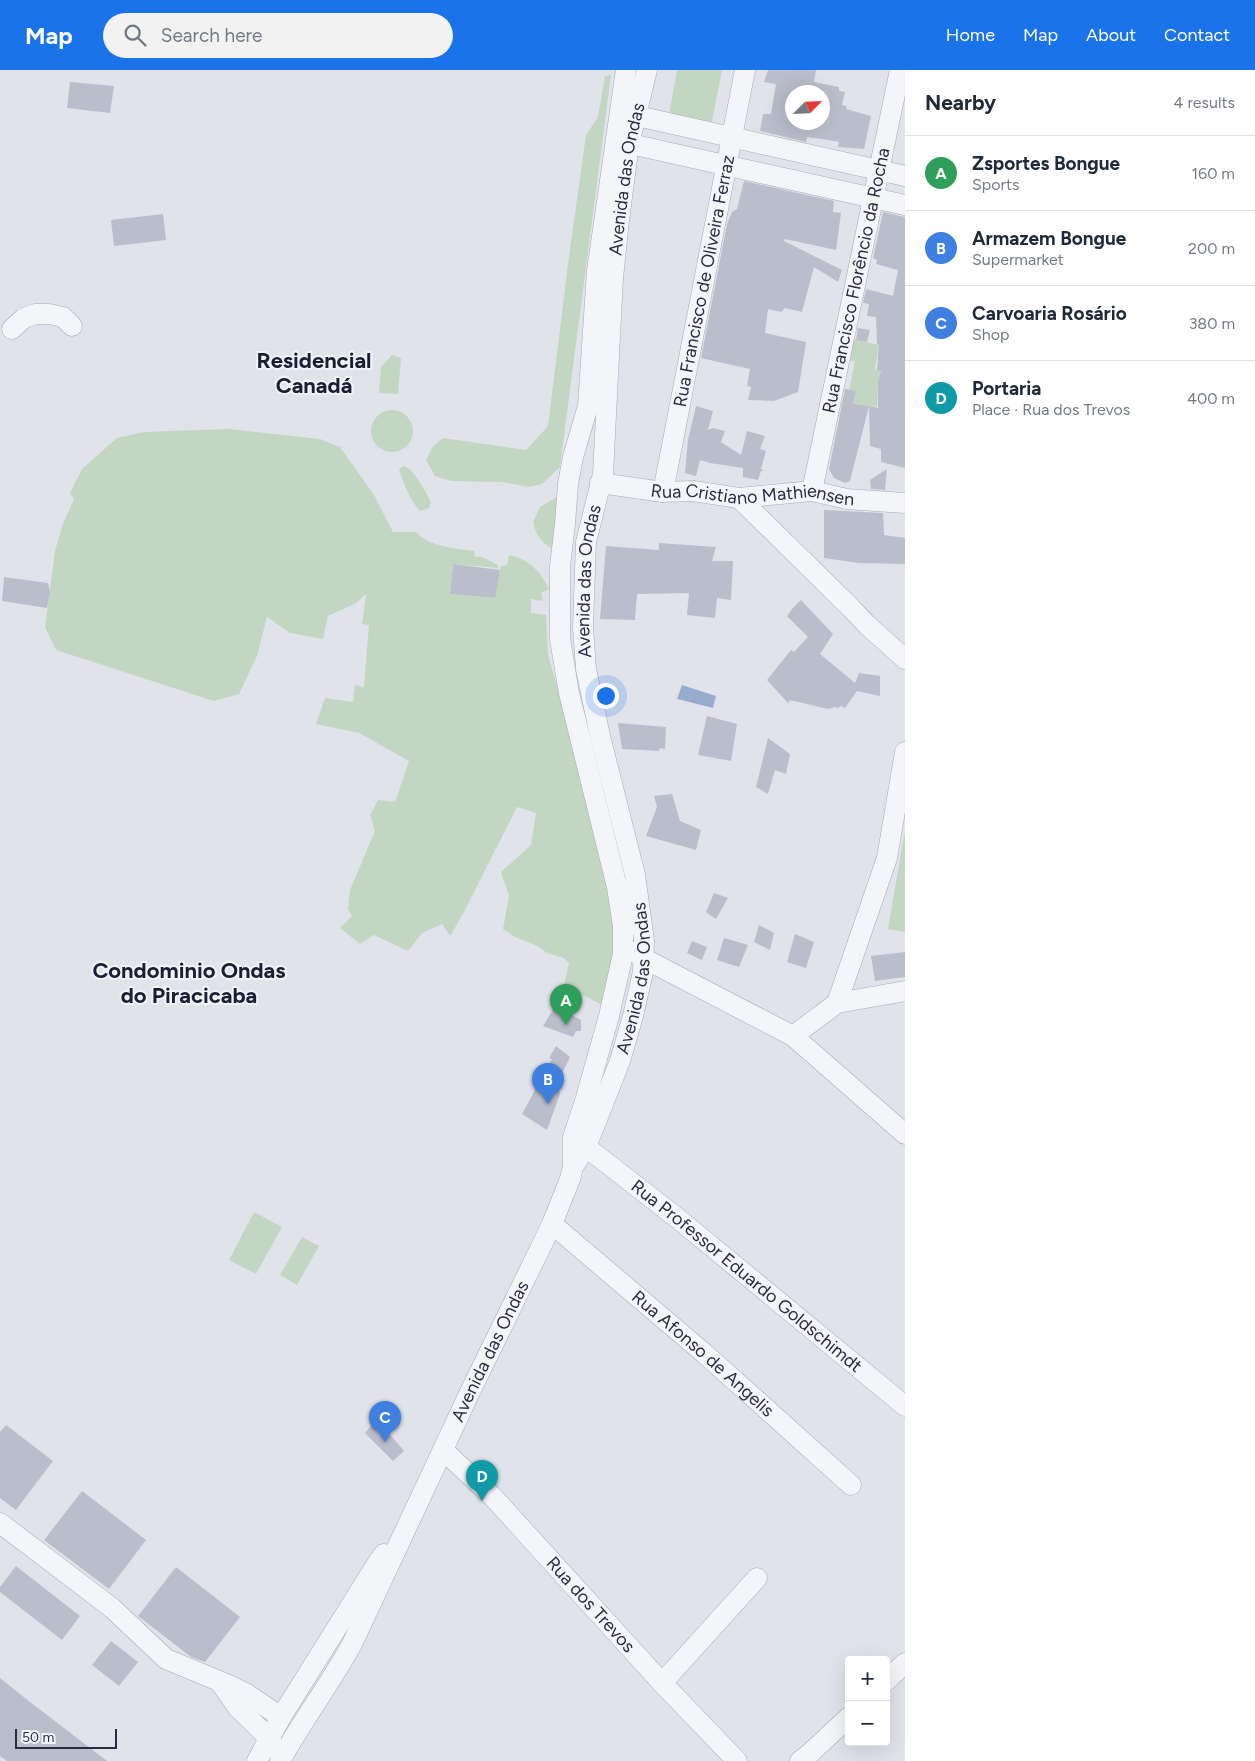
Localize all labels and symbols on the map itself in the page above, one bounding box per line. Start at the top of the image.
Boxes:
north arrow [785,85,830,130]
street label: Avenida das Ondas [604,101,650,257]
street label: Rua Francisco Florêncio da Rocha [818,146,894,415]
street label: Rua Francisco de Oliveira Ferraz [669,153,739,409]
district label: Residencial Canadá [256,347,372,399]
street label: Rua Cristiano Mathiensen [649,479,855,510]
street label: Avenida das Ondas [572,502,606,659]
your location [593,683,619,709]
street label: Avenida das Ondas [612,901,655,1057]
district label: Condominio Ondas do Piracicaba [92,957,286,1009]
pin: A [550,984,582,1025]
pin: B [532,1063,564,1104]
street label: Rua Professor Eduardo Goldschimdt [627,1175,867,1377]
street label: Avenida das Ondas [447,1277,534,1425]
street label: Rua Afonso de Angelis [627,1286,779,1422]
pin: C [369,1401,401,1442]
pin: D [466,1460,498,1501]
street label: Rua dos Trevos [542,1552,640,1657]
scale bar [15,1726,118,1749]

